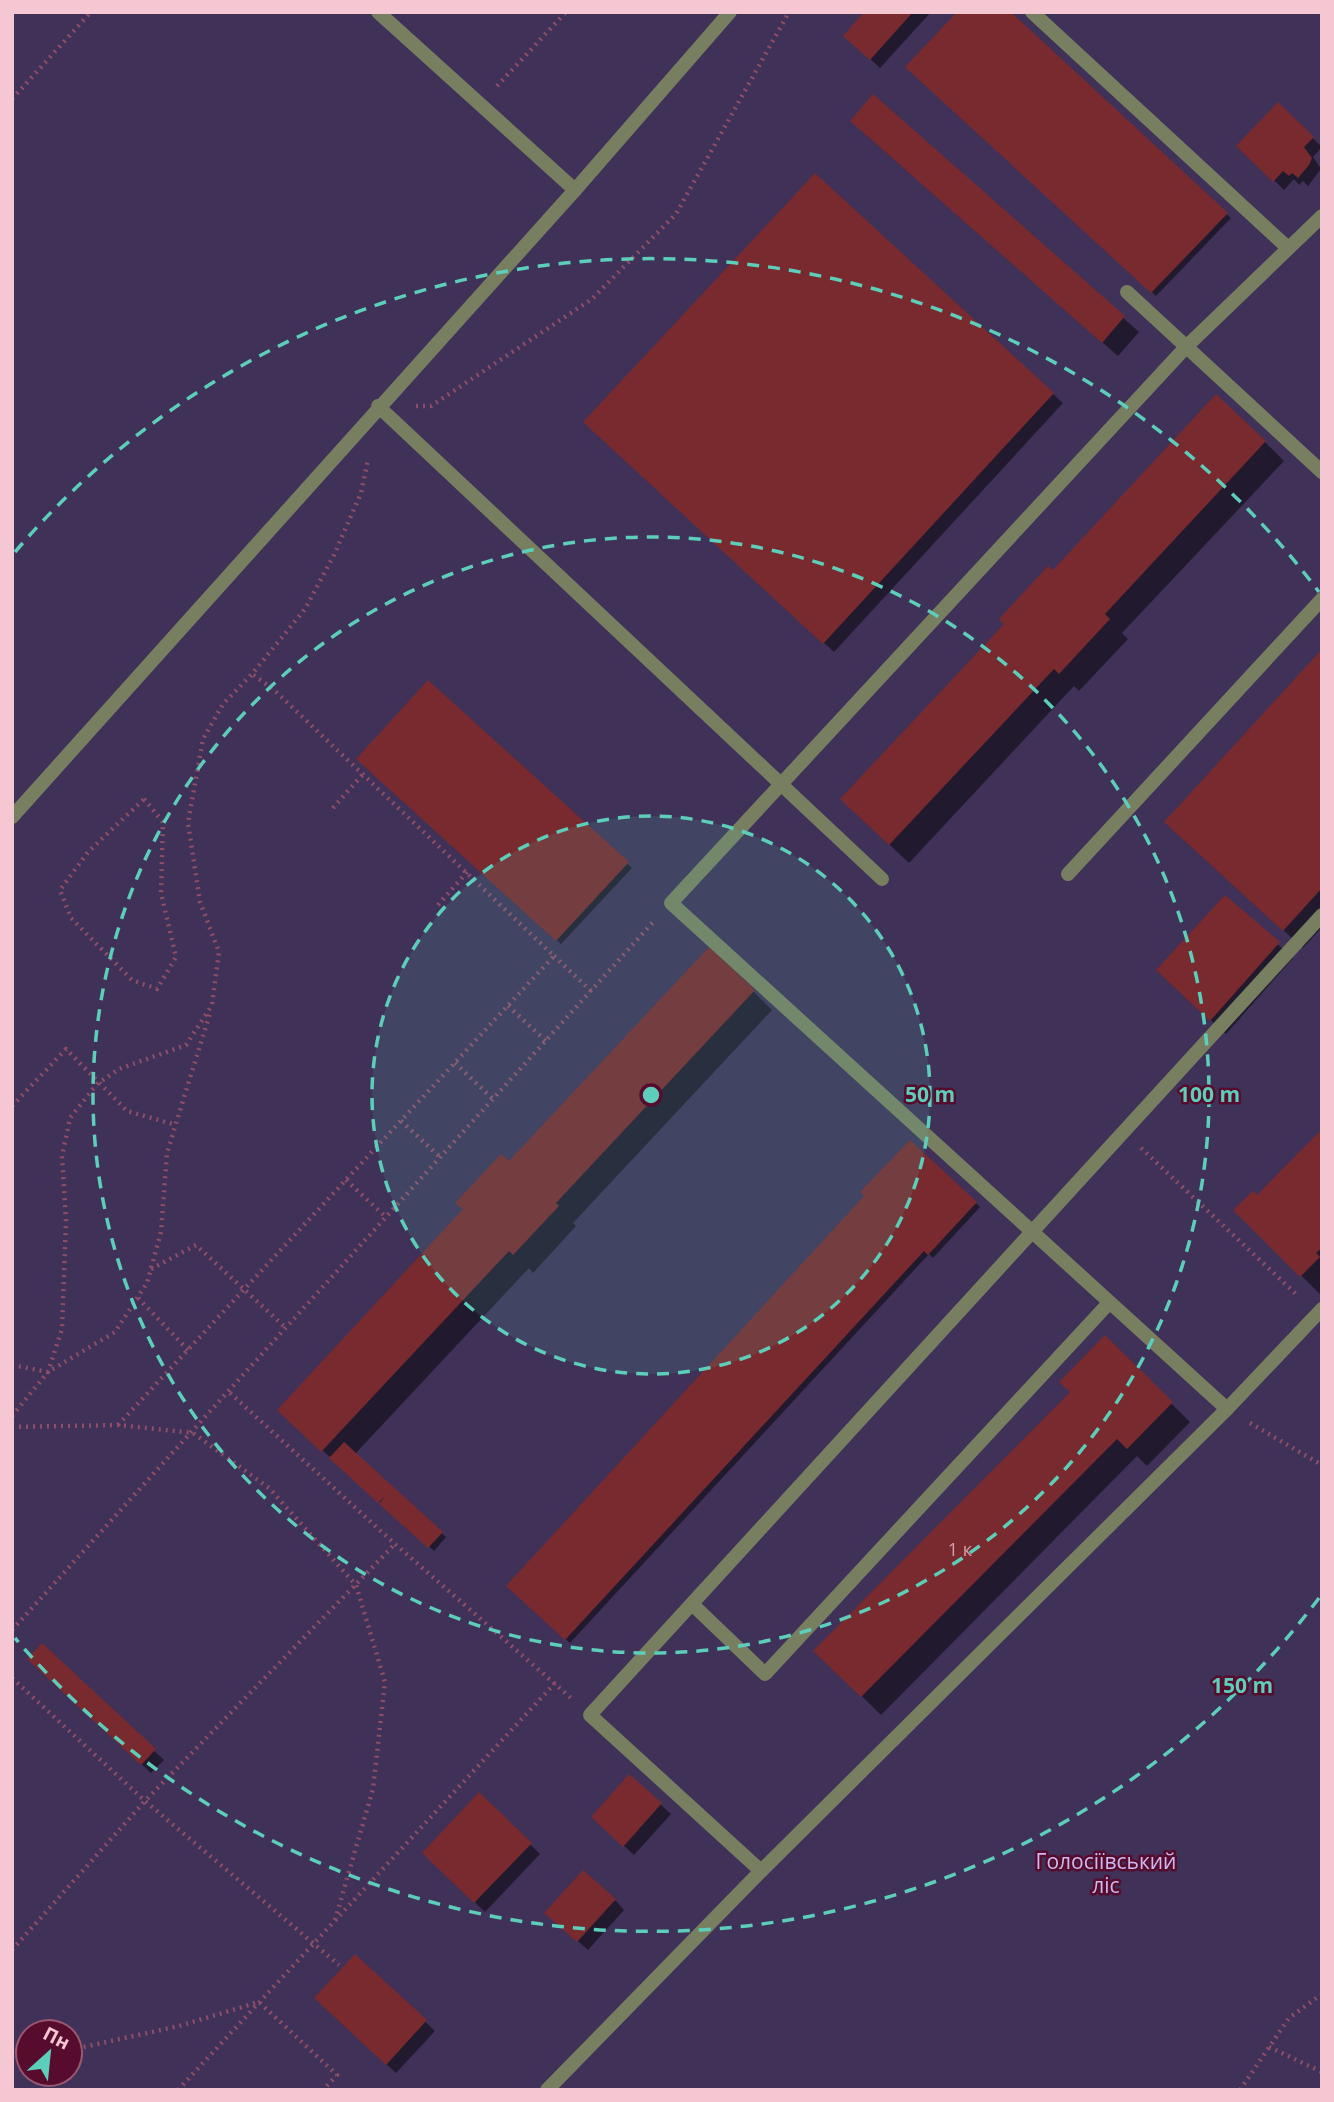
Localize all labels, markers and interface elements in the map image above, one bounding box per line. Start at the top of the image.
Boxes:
text: 50 m [905,1080,955,1108]
text: 100 m [1178,1080,1240,1108]
centre of rings [639,1083,663,1107]
house number: 1 к [948,1537,973,1561]
text: 150 m [1211,1671,1273,1699]
park label: Голосіївський ліс [1036,1847,1176,1899]
north arrow [14,2018,84,2088]
text: Пн [39,2020,75,2056]

